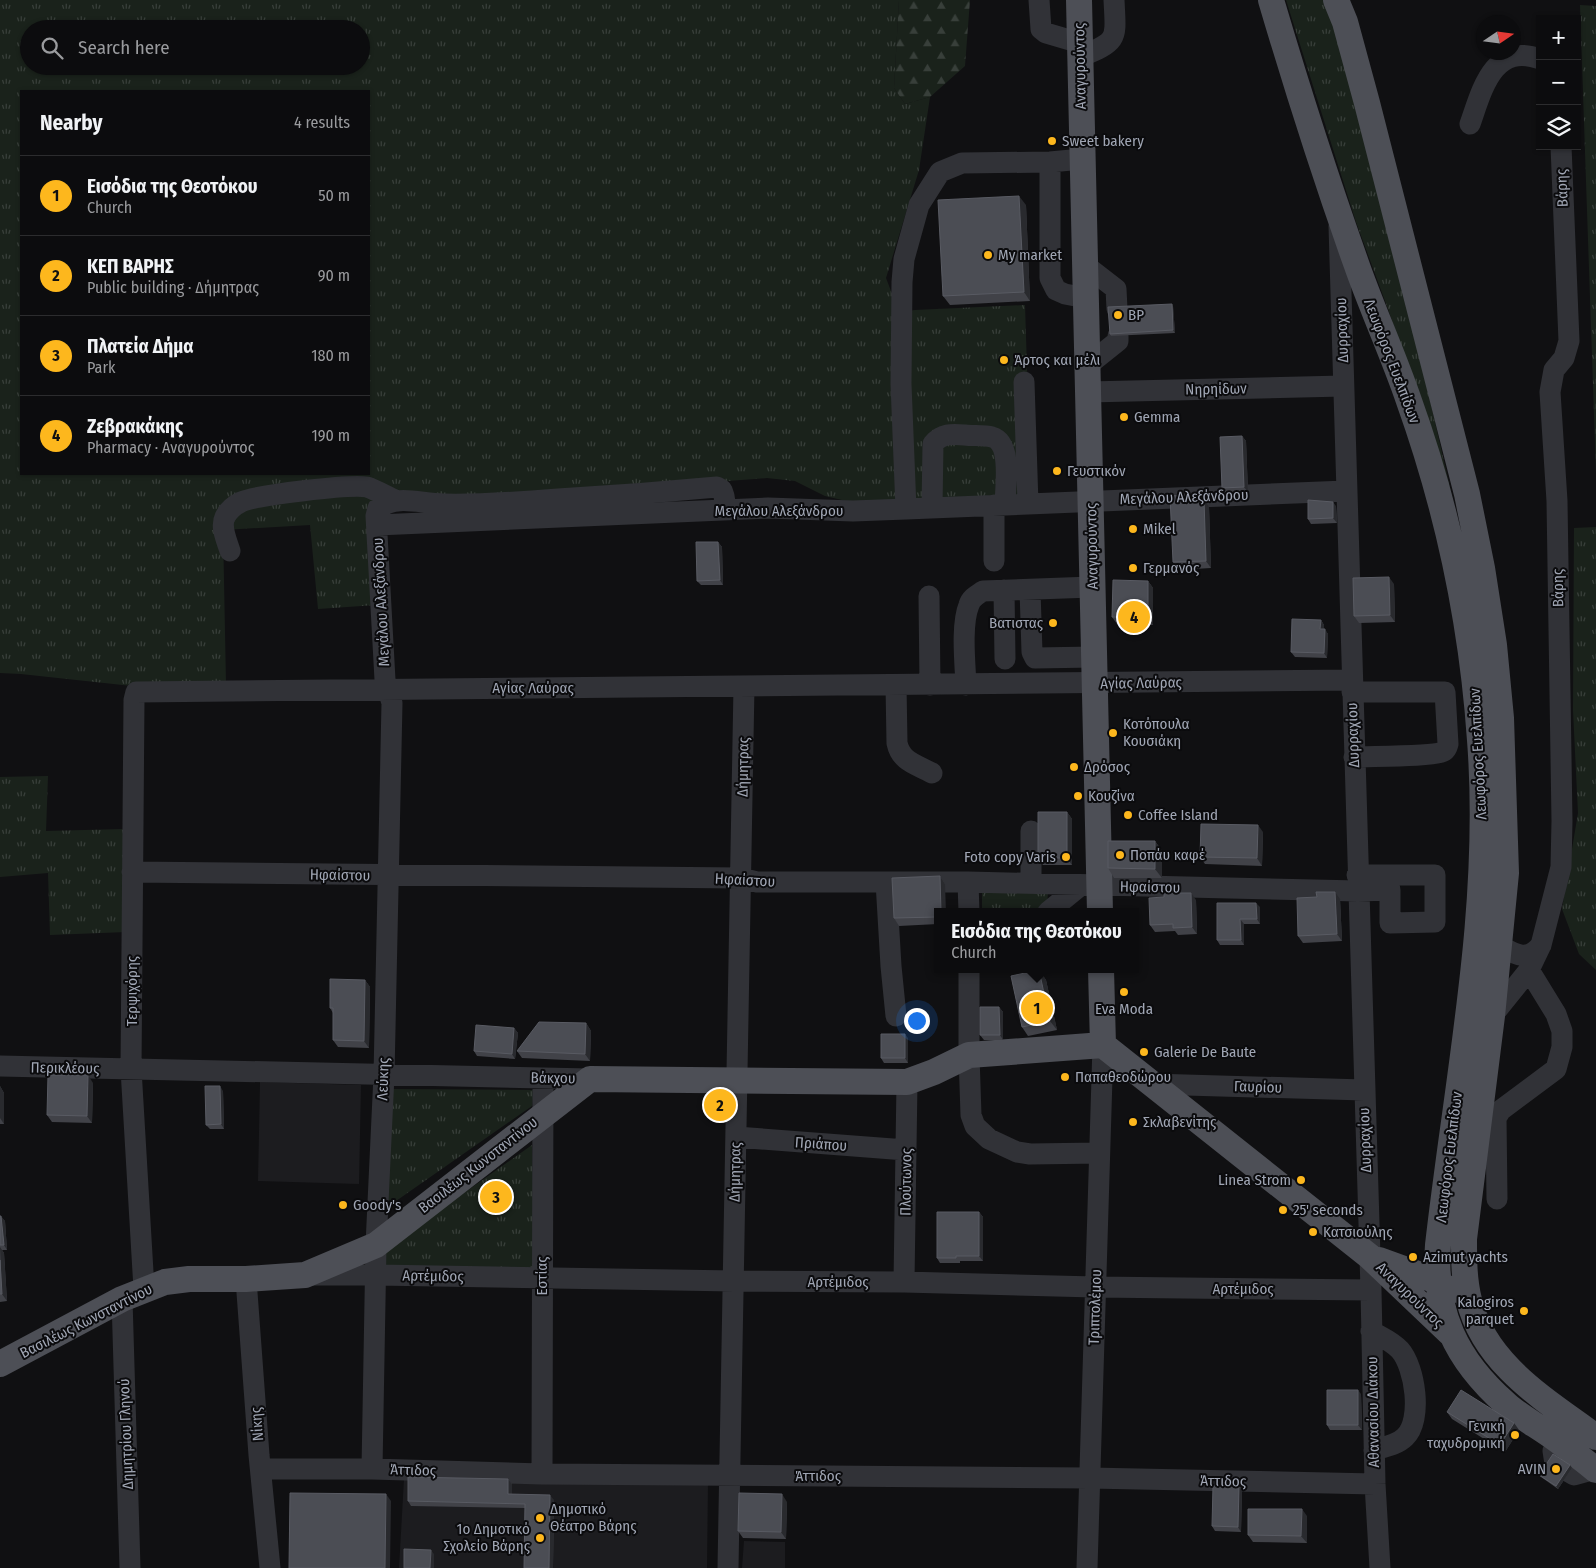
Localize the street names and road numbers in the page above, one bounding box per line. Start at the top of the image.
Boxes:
street label: Αναγυρούντος [1070,22,1090,110]
street label: Βάρης [1552,168,1572,207]
street label: Λεωφόρος Ευελπίδων [1360,296,1424,426]
street label: Δυρραχίου [1332,297,1352,363]
street label: Νηρηίδων [1185,379,1247,399]
street label: Μεγάλου Αλεξάνδρου [1119,486,1249,508]
street label: Μεγάλου Αλεξάνδρου [714,502,844,520]
street label: Αναγυρούντος [1082,502,1102,590]
street label: Μεγάλου Αλεξάνδρου [369,537,393,667]
street label: Βάρης [1549,568,1567,607]
street label: Αγίας Λαύρας [1100,673,1183,693]
street label: Αγίας Λαύρας [492,679,574,697]
street label: Λεωφόρος Ευελπίδων [1466,687,1490,820]
street label: Δυρραχίου [1343,702,1363,768]
street label: Δήμητρας [733,736,753,797]
street label: Ηφαίστου [310,865,370,885]
street label: Ηφαίστου [714,869,776,891]
street label: Ηφαίστου [1120,877,1180,897]
street label: Τερψιχόρης [123,955,141,1026]
street label: Λεύκης [373,1056,393,1101]
street label: Περικλέους [30,1058,100,1078]
street label: Βάκχου [530,1069,576,1087]
street label: Γαυρίου [1234,1077,1282,1097]
street label: Λεωφόρος Ευελπίδων [1432,1090,1466,1224]
street label: Δυρραχίου [1355,1107,1375,1173]
street label: Βασιλέως Κωνσταντίνου [415,1113,541,1217]
street label: Πριάπου [794,1133,848,1155]
street label: Δήμητρας [725,1141,745,1202]
street label: Πλούτωνος [896,1147,916,1216]
street label: Εστίας [533,1256,551,1295]
street label: Αναγυρούντος [1373,1258,1448,1332]
street label: Αρτέμιδος [402,1266,464,1286]
street label: Τριπτολέμου [1085,1269,1105,1345]
street label: Αρτέμιδος [807,1273,869,1291]
street label: Βασιλέως Κωνσταντίνου [17,1280,155,1362]
street label: Αρτέμιδος [1212,1280,1274,1298]
street label: Αθανασίου Διάκου [1363,1356,1383,1468]
street label: Δημητρίου Γληνού [115,1378,137,1490]
street label: Νίκης [247,1406,267,1442]
street label: Άττιδος [390,1460,437,1480]
street label: Άττιδος [795,1467,842,1485]
street label: Άττιδος [1200,1472,1247,1490]

